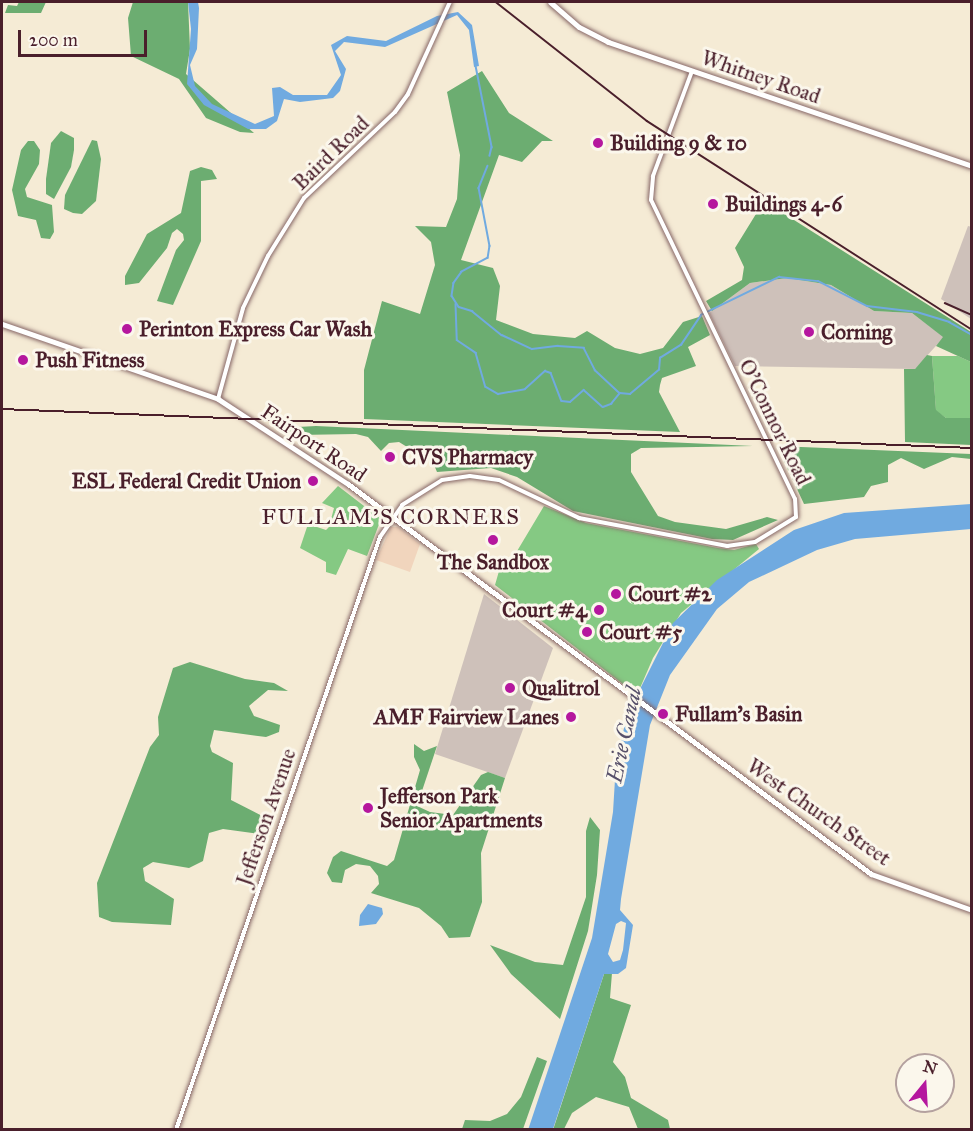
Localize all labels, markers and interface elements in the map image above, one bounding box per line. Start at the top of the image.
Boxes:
scale bar [21,18,150,56]
text: 200 m [29,29,78,51]
street label: Whitney Road [698,45,824,109]
street label: Baird Road [288,111,374,195]
place label: Building 9 & 10 [610,130,747,156]
marker: Building 9 & 10 [591,136,605,150]
place label: Buildings 4-6 [725,191,842,217]
marker: Buildings 4-6 [706,197,720,211]
place label: Perinton Express Car Wash [139,316,372,342]
place label: Corning [821,319,892,345]
marker: Perinton Express Car Wash [120,322,134,336]
marker: Corning [802,325,816,339]
place label: Push Fitness [35,347,144,373]
marker: Push Fitness [16,353,30,367]
street label: O'Connor Road [734,355,816,489]
street label: Fairport Road [257,399,371,487]
place label: CVS Pharmacy [402,444,533,470]
marker: CVS Pharmacy [383,450,397,464]
place label: ESL Federal Credit Union [71,468,301,494]
marker: ESL Federal Credit Union [306,474,320,488]
district label: FULLAM'S CORNERS [262,504,520,530]
marker: The Sandbox [486,533,500,547]
place label: The Sandbox [437,549,549,575]
place label: Court #2 [628,581,712,607]
marker: Court #2 [609,587,623,601]
place label: Court #4 [502,597,587,623]
marker: Court #4 [592,603,606,617]
place label: Court #5 [599,619,682,645]
marker: Court #5 [580,625,594,639]
place label: Qualitrol [522,675,600,701]
marker: Qualitrol [503,681,517,695]
water label: Erie Canal [601,685,647,785]
place label: Fullam's Basin [675,701,802,727]
place label: AMF Fairview Lanes [374,704,559,730]
marker: Fullam's Basin [656,707,670,721]
marker: AMF Fairview Lanes [564,710,578,724]
street label: Jefferson Avenue [231,745,301,889]
street label: West Church Street [742,753,896,871]
place label: Jefferson Park Senior Apartments [380,783,542,833]
marker: Jefferson Park Senior Apartments [361,801,375,815]
north arrow [895,1053,955,1113]
text: N [921,1056,939,1078]

